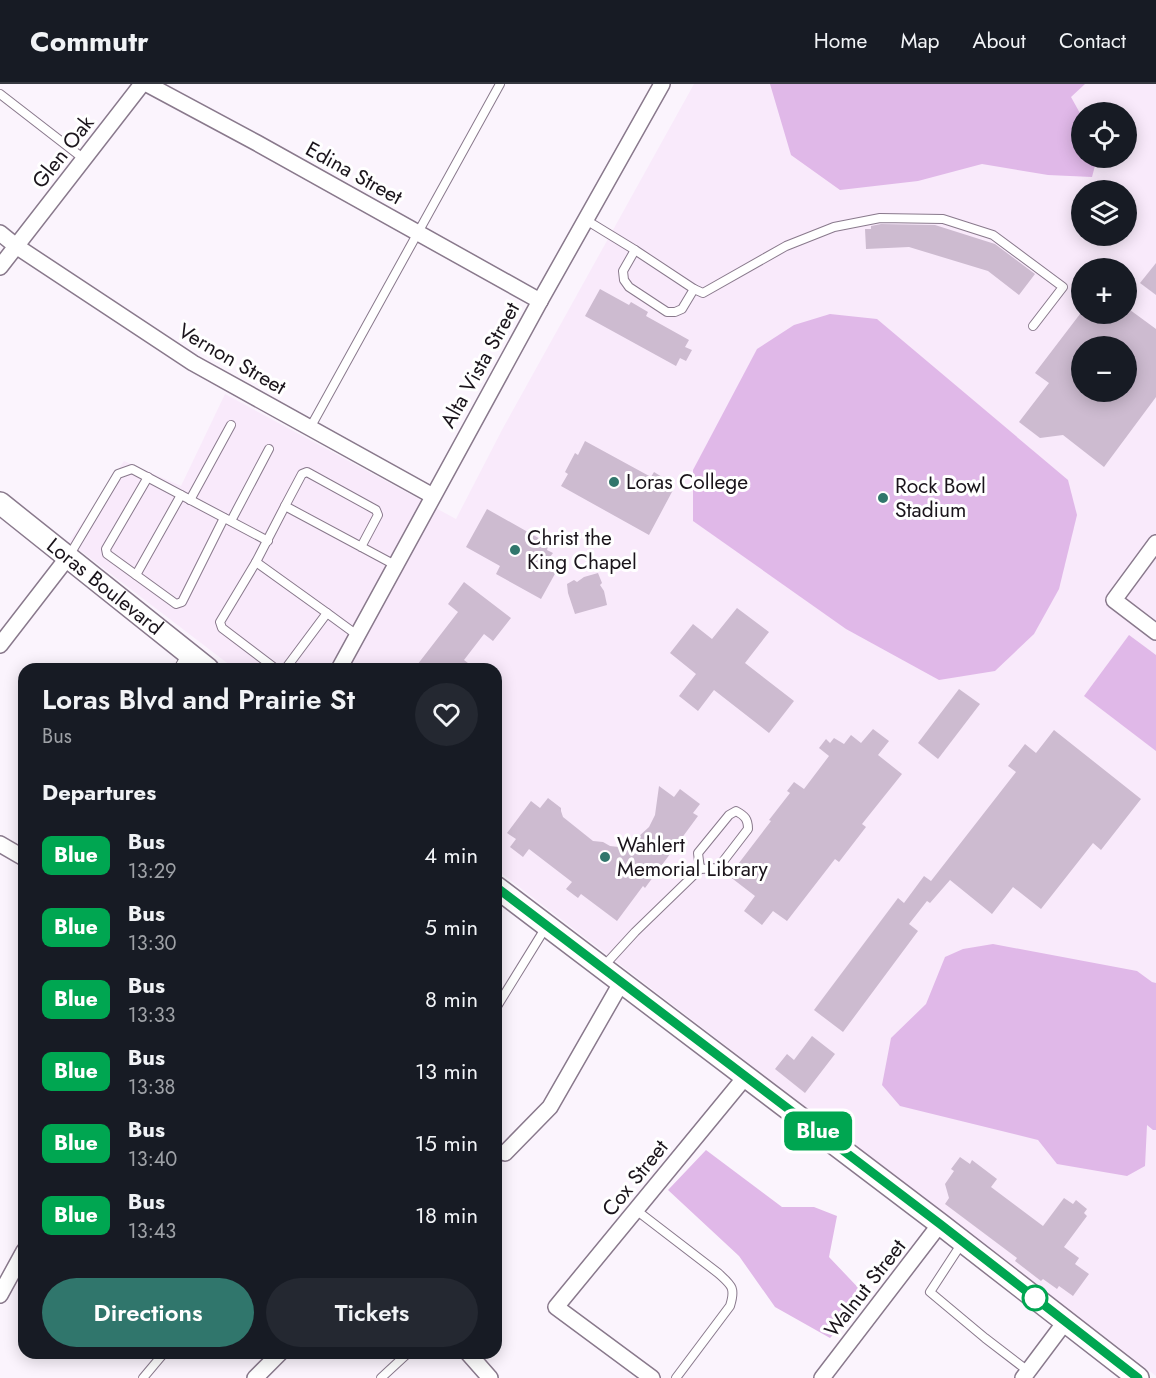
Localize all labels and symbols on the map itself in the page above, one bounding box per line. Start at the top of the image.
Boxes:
street label: Glen Oak [25,109,102,195]
street label: Edina Street [300,134,408,212]
street label: Alta Vista Street [433,297,527,433]
street label: Vernon Street [172,316,292,402]
place label: Loras College [626,467,748,497]
place label: Rock Bowl Stadium [895,471,986,525]
marker: Loras College [607,475,621,489]
marker: Rock Bowl Stadium [876,491,890,505]
place label: Christ the King Chapel [527,523,637,577]
street label: Loras Boulevard [40,531,169,642]
marker: Christ the King Chapel [508,543,522,557]
place label: Wahlert Memorial Library [617,830,769,884]
marker: Wahlert Memorial Library [598,850,612,864]
line badge: Blue [776,1112,860,1150]
street label: Cox Street [595,1133,675,1223]
street label: Walnut Street [817,1233,913,1343]
unlabelled marker [1022,1285,1048,1311]

